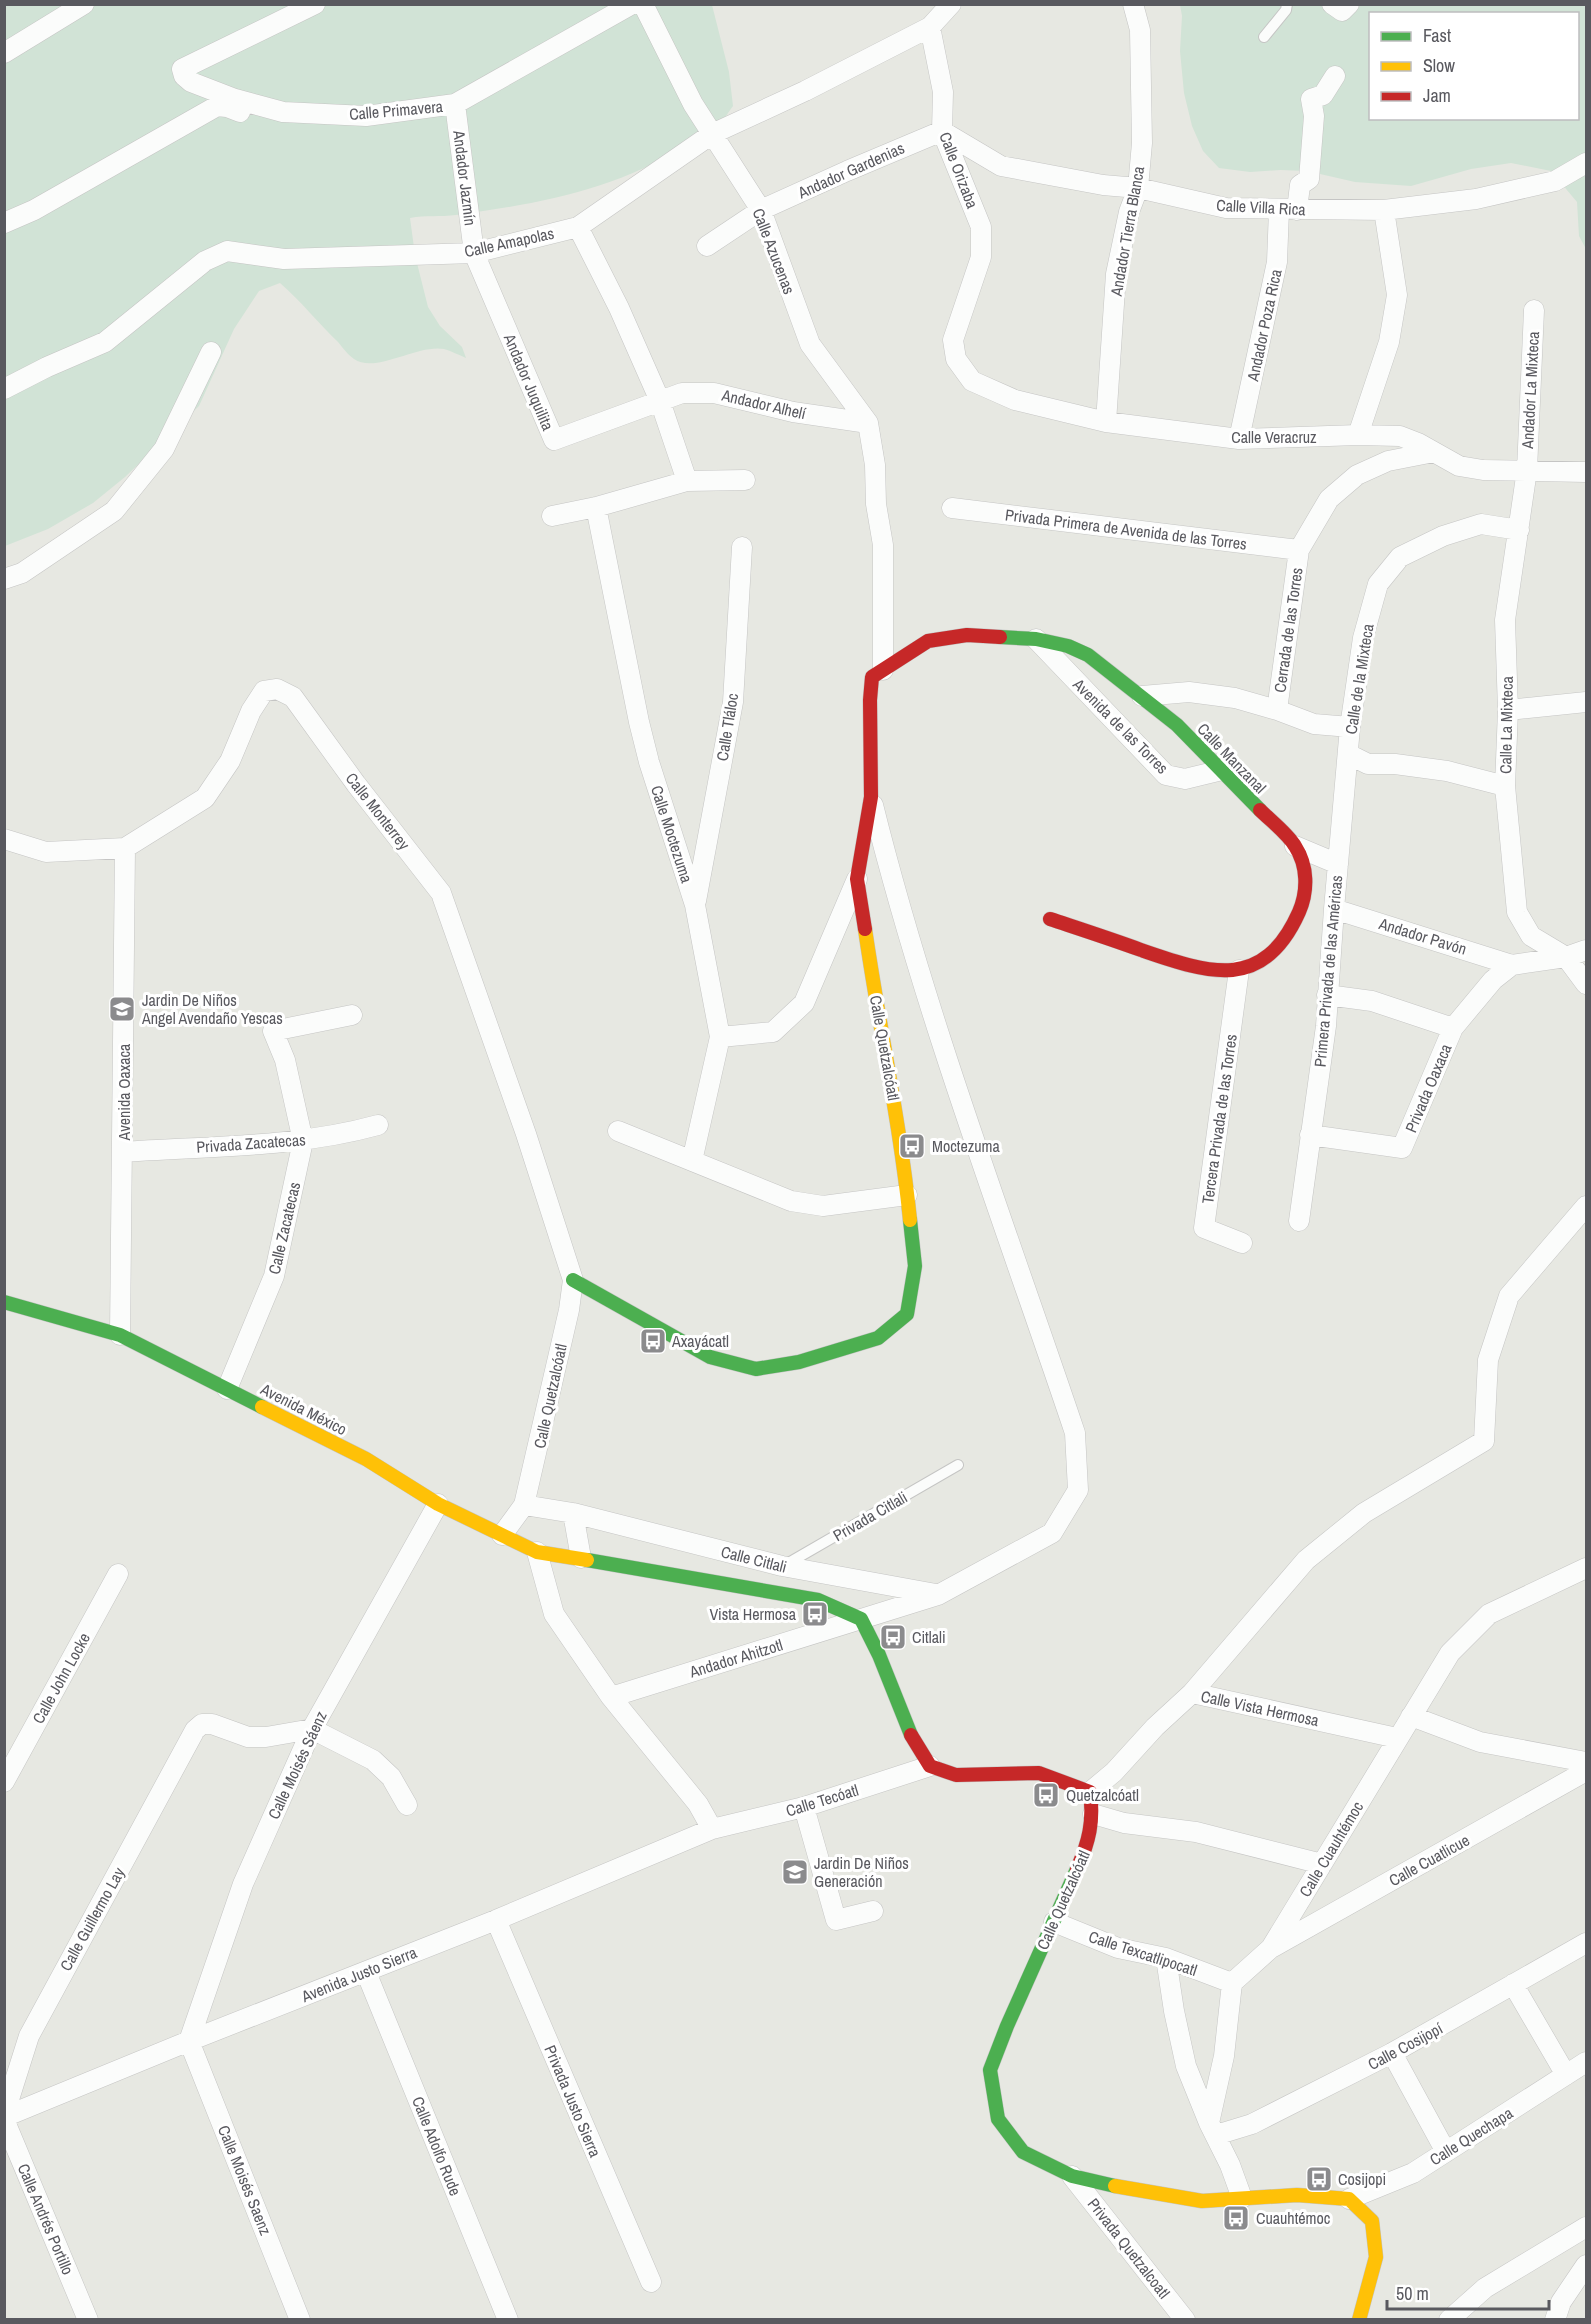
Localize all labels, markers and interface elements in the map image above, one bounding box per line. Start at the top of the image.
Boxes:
legend [1369,12,1579,120]
text: Fast [1423,23,1451,48]
text: Slow [1423,53,1455,78]
text: Jam [1423,83,1451,108]
street label: Calle Primavera [348,95,444,125]
street label: Andador Jazmín [448,128,482,227]
street label: Calle Orizaba [934,129,984,212]
street label: Andador Gardenias [793,137,908,204]
street label: Andador Tierra Blanca [1105,164,1149,299]
street label: Calle Villa Rica [1216,194,1307,220]
street label: Calle Azucenas [748,205,800,297]
street label: Calle Amapolas [462,222,556,262]
street label: Andador Poza Rica [1241,266,1287,384]
street label: Andador Juquilita [498,329,559,434]
street label: Andador La Mixteca [1516,330,1544,450]
street label: Andador Alhelí [719,383,808,424]
street label: Calle Veracruz [1231,426,1317,448]
street label: Privada Primera de Avenida de las Torres [1004,503,1248,555]
street label: Cerrada de las Torres [1268,566,1308,694]
street label: Calle de la Mixteca [1339,621,1379,736]
street label: Avenida de las Torres [1068,673,1173,778]
street label: Calle La Mixteca [1494,675,1518,774]
street label: Calle Tláloc [711,691,743,762]
street label: Calle Manzanal [1193,718,1271,798]
street label: Calle Monterrey [341,768,415,855]
street label: Calle Moctezuma [646,782,698,886]
street label: Primera Privada de las Américas [1309,874,1347,1068]
street label: Andador Pavón [1376,912,1469,960]
place label: Jardin De Niños Angel Avendaño Yescas [141,989,283,1029]
school or university icon: Jardin De Niños Angel Avendaño Yescas [107,994,137,1024]
street label: Calle Quetzalcóatl [865,994,905,1102]
street label: Tercera Privada de las Torres [1196,1033,1242,1205]
street label: Privada Oaxaca [1399,1040,1457,1136]
street label: Avenida Oaxaca [113,1043,135,1141]
street label: Privada Zacatecas [196,1128,306,1158]
bus stop icon: Moctezuma [897,1131,927,1161]
place label: Moctezuma [932,1135,1001,1157]
street label: Calle Zacatecas [263,1180,305,1276]
bus stop icon: Axayácatl [638,1326,668,1356]
place label: Axayácatl [671,1330,729,1352]
street label: Calle Quetzalcóatl [528,1342,572,1450]
street label: Avenida México [256,1377,351,1440]
street label: Privada Citlali [829,1486,911,1546]
street label: Calle Citlali [719,1540,789,1578]
bus stop icon: Vista Hermosa [800,1599,830,1629]
place label: Vista Hermosa [709,1603,797,1625]
bus stop icon: Citlali [878,1622,908,1652]
place label: Citlali [912,1626,946,1648]
street label: Calle John Locke [27,1629,95,1727]
street label: Andador Ahitzotl [686,1633,785,1683]
street label: Calle Vista Hermosa [1199,1685,1322,1731]
street label: Calle Moisés Sáenz [262,1707,332,1823]
street label: Calle Tecóatl [783,1779,861,1821]
bus stop icon: Quetzalcóatl [1031,1780,1061,1810]
place label: Quetzalcóatl [1066,1784,1139,1806]
street label: Calle Cuauhtémoc [1294,1797,1368,1901]
street label: Calle Cuatlicue [1385,1829,1473,1891]
street label: Calle Quetzalcóatl [1031,1847,1095,1953]
place label: Jardin De Niños Generación [814,1852,909,1892]
school or university icon: Jardin De Niños Generación [780,1857,810,1887]
street label: Calle Guillermo Lay [54,1863,130,1975]
street label: Calle Texcatlipocatl [1086,1925,1200,1981]
street label: Avenida Justo Sierra [297,1941,420,2007]
street label: Calle Cosijopí [1364,2017,1447,2075]
street label: Privada Justo Sierra [540,2042,607,2161]
street label: Calle Adolfo Rude [407,2093,467,2199]
street label: Calle Quechapa [1425,2101,1517,2170]
street label: Calle Moisés Saenz [213,2122,277,2239]
street label: Calle Andrés Portillo [13,2160,79,2278]
bus stop icon: Cosijopi [1304,2164,1334,2194]
place label: Cosijopi [1338,2168,1386,2190]
street label: Privada Quetzalcoatl [1083,2193,1175,2303]
bus stop icon: Cuauhtémoc [1221,2203,1251,2233]
place label: Cuauhtémoc [1256,2207,1331,2229]
scale bar [1387,2273,1549,2311]
text: 50 m [1396,2281,1429,2306]

